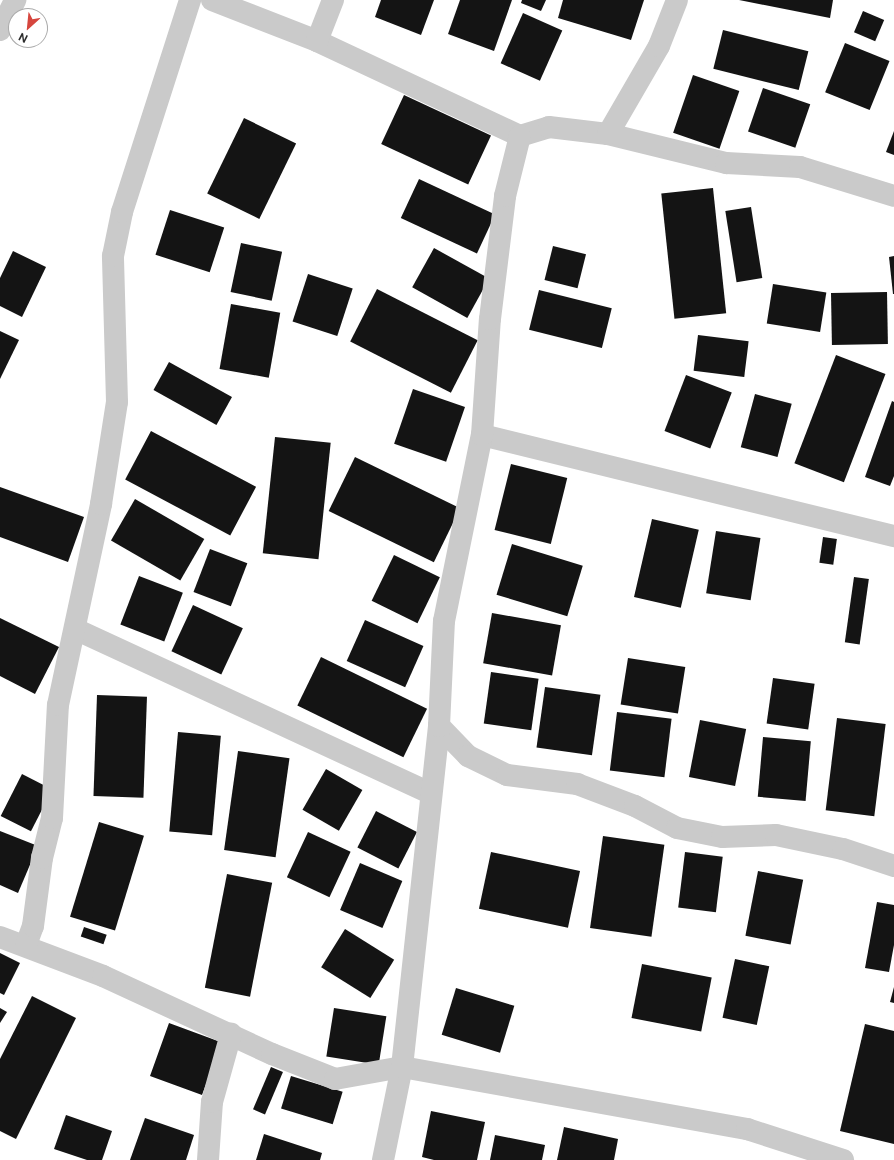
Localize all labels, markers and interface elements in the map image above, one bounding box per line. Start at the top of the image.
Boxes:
north arrow [8,8,48,48]
text: N [16,31,30,45]

